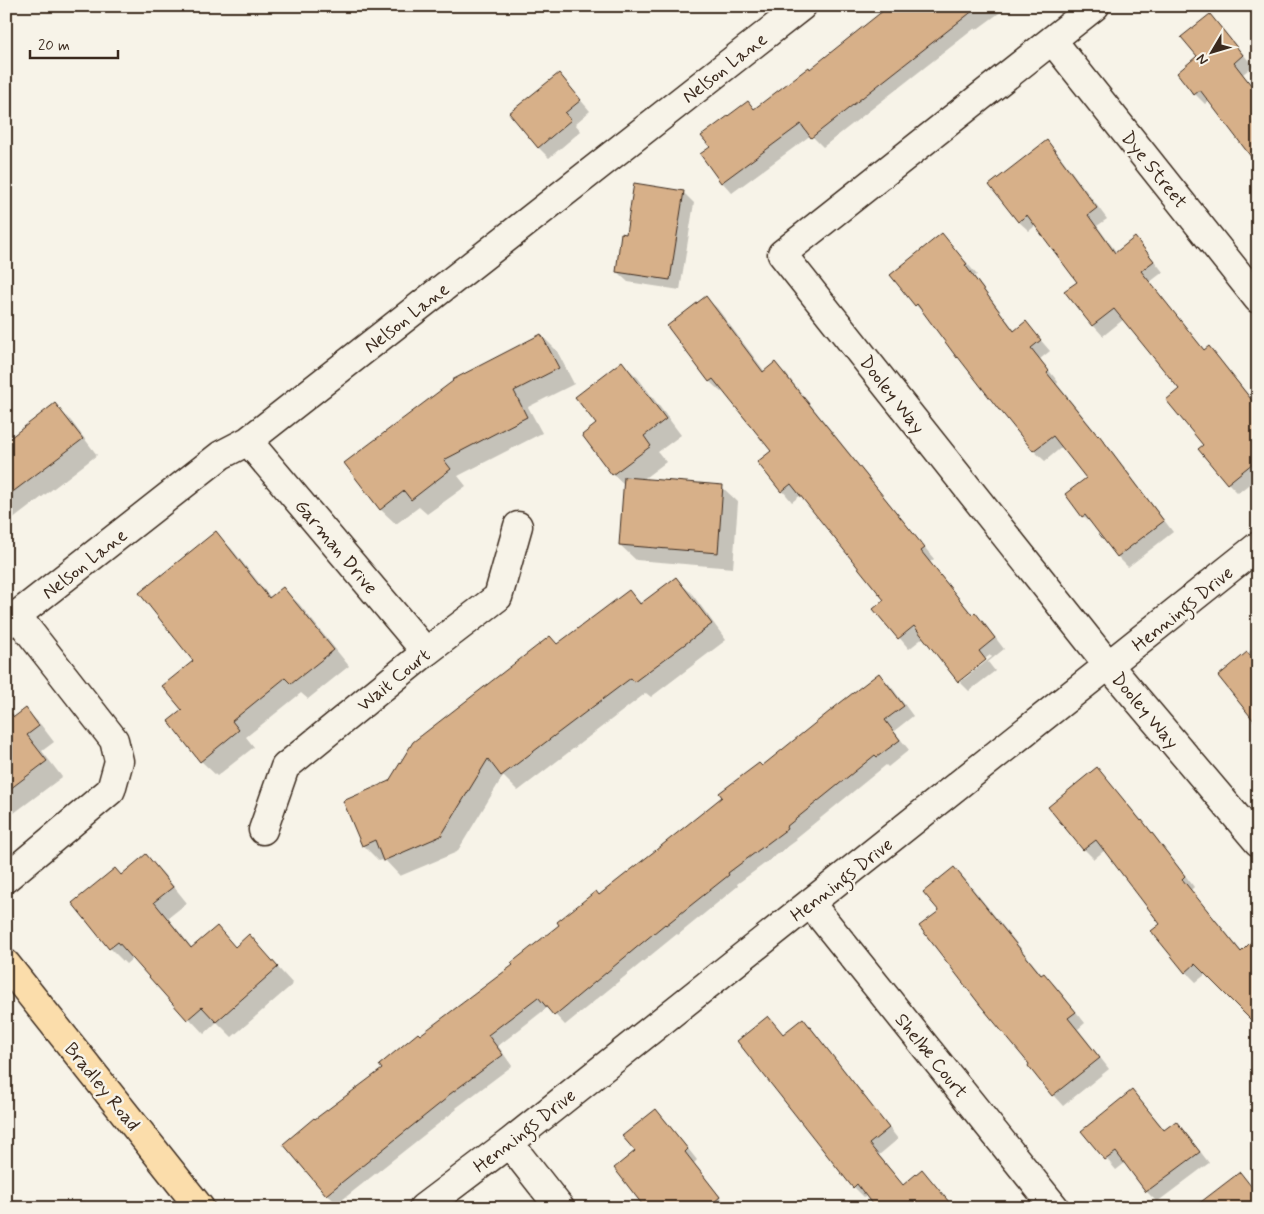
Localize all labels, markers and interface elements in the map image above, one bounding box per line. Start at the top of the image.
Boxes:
street label: Nelson Lane [677,27,773,109]
scale bar [30,28,118,60]
north arrow [1186,28,1236,78]
text: 20 m [38,36,70,56]
text: N [1193,50,1213,69]
street label: Dye Street [1115,126,1193,214]
street label: Nelson Lane [359,277,455,359]
street label: Dooley Way [853,351,930,439]
street label: Garman Drive [289,494,383,600]
street label: Nelson Lane [37,523,133,605]
street label: Hennings Drive [1127,561,1241,660]
street label: Wait Court [352,643,436,717]
street label: Dooley Way [1106,667,1184,754]
street label: Hennings Drive [785,832,900,930]
street label: Shelbe Court [889,1008,973,1104]
street label: Bradley Road [58,1037,145,1136]
street label: Hennings Drive [468,1083,583,1181]

